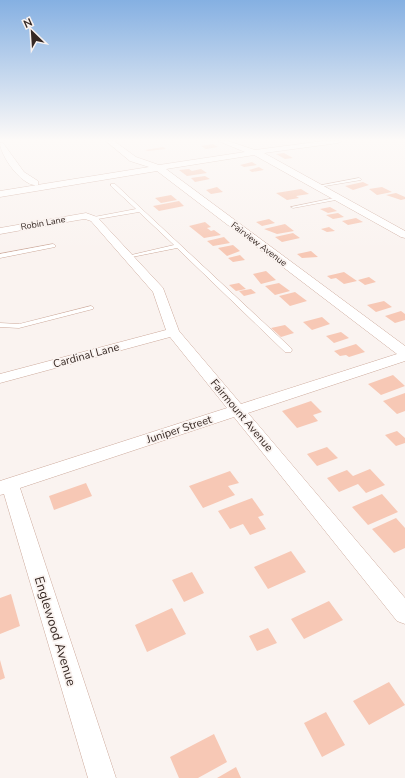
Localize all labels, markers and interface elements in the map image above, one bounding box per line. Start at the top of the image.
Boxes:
north arrow [12,12,52,52]
text: N [21,15,35,32]
street label: Robin Lane [20,213,67,233]
street label: Fairview Avenue [229,219,290,269]
street label: Cardinal Lane [51,339,121,372]
street label: Fairmount Avenue [207,376,276,455]
street label: Juniper Street [144,412,214,447]
street label: Englewood Avenue [30,574,80,688]

